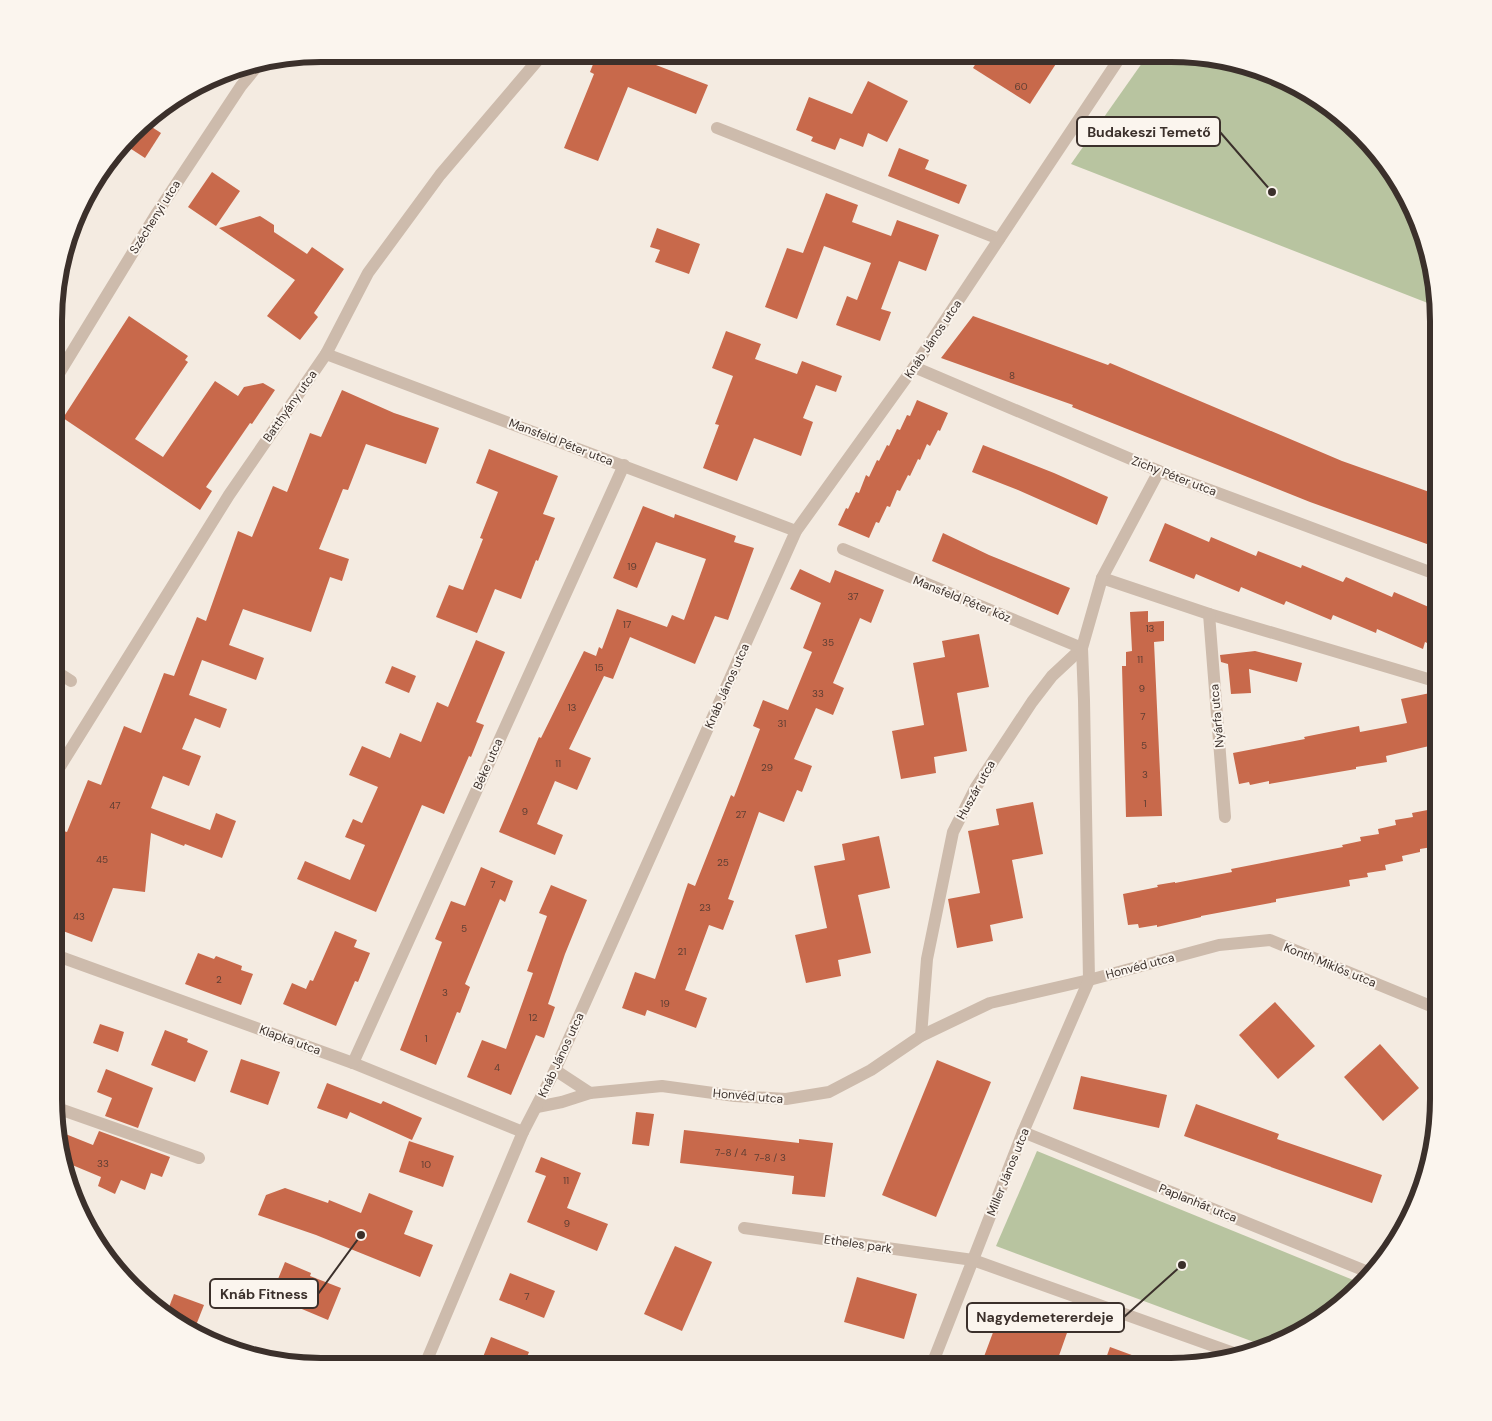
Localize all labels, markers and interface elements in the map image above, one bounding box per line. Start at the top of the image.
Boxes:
house number: 60 [1014,80,1028,93]
callout: Budakeszi Temető [1077,117,1220,146]
text: Budakeszi Temető [1087,123,1211,141]
street label: Széchenyi utca [126,177,184,257]
street label: Knáb János utca [901,297,965,381]
street label: Batthyány utca [259,367,321,445]
house number: 8 [1009,369,1015,382]
street label: Mansfeld Péter utca [507,415,615,469]
street label: Zichy Péter utca [1129,452,1219,500]
house number: 19 [627,560,637,573]
street label: Mansfeld Péter köz [911,572,1013,626]
house number: 37 [847,590,859,603]
house number: 17 [623,618,631,631]
house number: 13 [1145,622,1155,635]
house number: 35 [822,636,834,649]
street label: Knáb János utca [701,641,753,731]
house number: 11 [1137,653,1143,666]
house number: 15 [594,661,604,674]
house number: 9 [1139,682,1145,695]
street label: Nyárfa utca [1206,683,1228,749]
house number: 33 [812,687,824,700]
house number: 13 [567,701,577,714]
house number: 7 [1140,710,1146,723]
house number: 31 [778,717,786,730]
street label: Béke utca [470,736,506,792]
house number: 5 [1141,739,1147,752]
house number: 11 [555,757,561,770]
street label: Huszár utca [953,757,999,823]
house number: 29 [761,761,773,774]
house number: 3 [1142,768,1148,781]
house number: 1 [1143,797,1147,810]
house number: 47 [109,799,121,812]
house number: 9 [522,805,528,818]
house number: 27 [736,808,746,821]
house number: 45 [96,853,108,866]
house number: 25 [717,856,729,869]
house number: 7 [490,878,496,891]
house number: 23 [699,901,711,914]
house number: 43 [73,910,85,923]
house number: 5 [461,922,467,935]
street label: Konth Miklós utca [1281,939,1379,991]
house number: 21 [678,945,686,958]
street label: Honvéd utca [1104,949,1176,983]
house number: 2 [216,973,222,986]
house number: 3 [442,986,448,999]
house number: 19 [660,997,670,1010]
street label: Knáb János utca [534,1010,588,1100]
house number: 12 [529,1011,538,1024]
street label: Klapka utca [257,1021,323,1059]
house number: 1 [424,1032,428,1045]
house number: 4 [494,1061,500,1074]
street label: Honvéd utca [712,1085,784,1107]
street label: Miller János utca [983,1126,1033,1218]
house number: 7-8 / 4 [715,1146,747,1159]
house number: 7-8 / 3 [754,1151,786,1164]
house number: 33 [97,1157,109,1170]
house number: 10 [421,1158,431,1171]
house number: 11 [563,1174,569,1187]
street label: Paplanhát utca [1157,1180,1239,1226]
house number: 9 [564,1217,570,1230]
street label: Etheles park [823,1231,893,1257]
callout: Knáb Fitness [210,1279,318,1308]
text: Knáb Fitness [220,1285,308,1303]
house number: 7 [524,1290,530,1303]
callout: Nagydemetererdeje [967,1303,1124,1332]
text: Nagydemetererdeje [976,1308,1114,1326]

